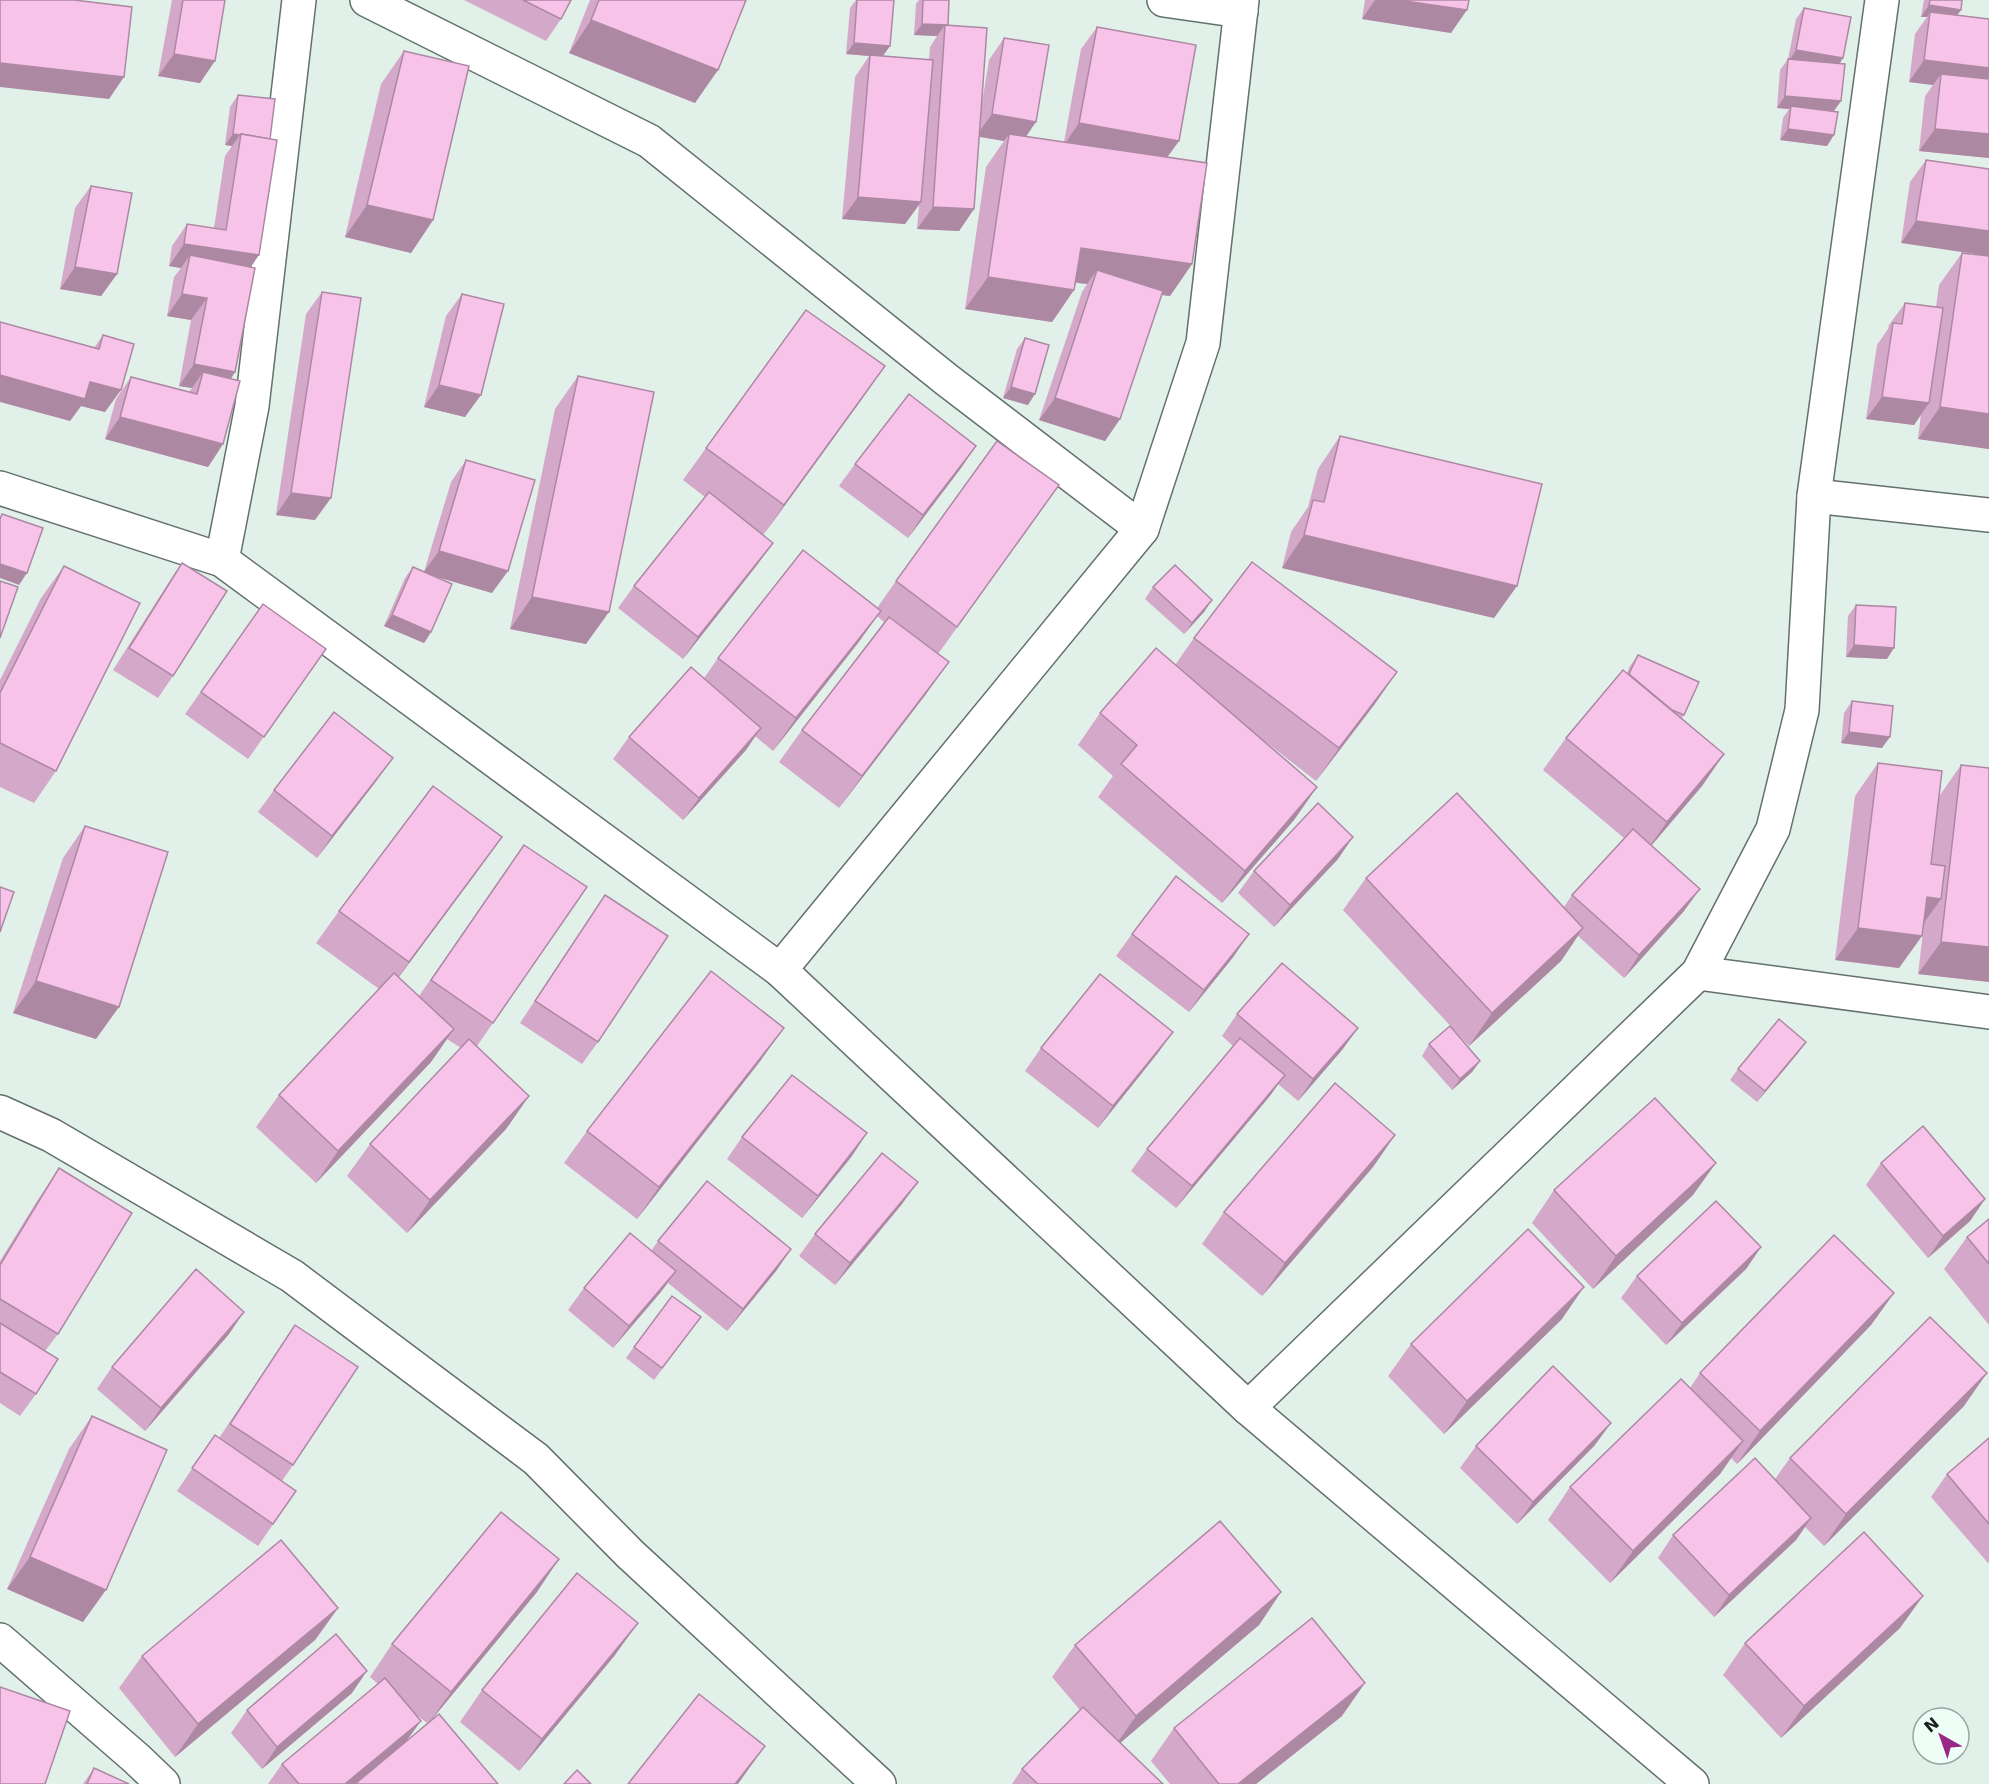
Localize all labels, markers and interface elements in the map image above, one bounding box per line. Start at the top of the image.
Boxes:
north arrow [1911,1706,1971,1766]
text: N [1920,1713,1943,1736]

